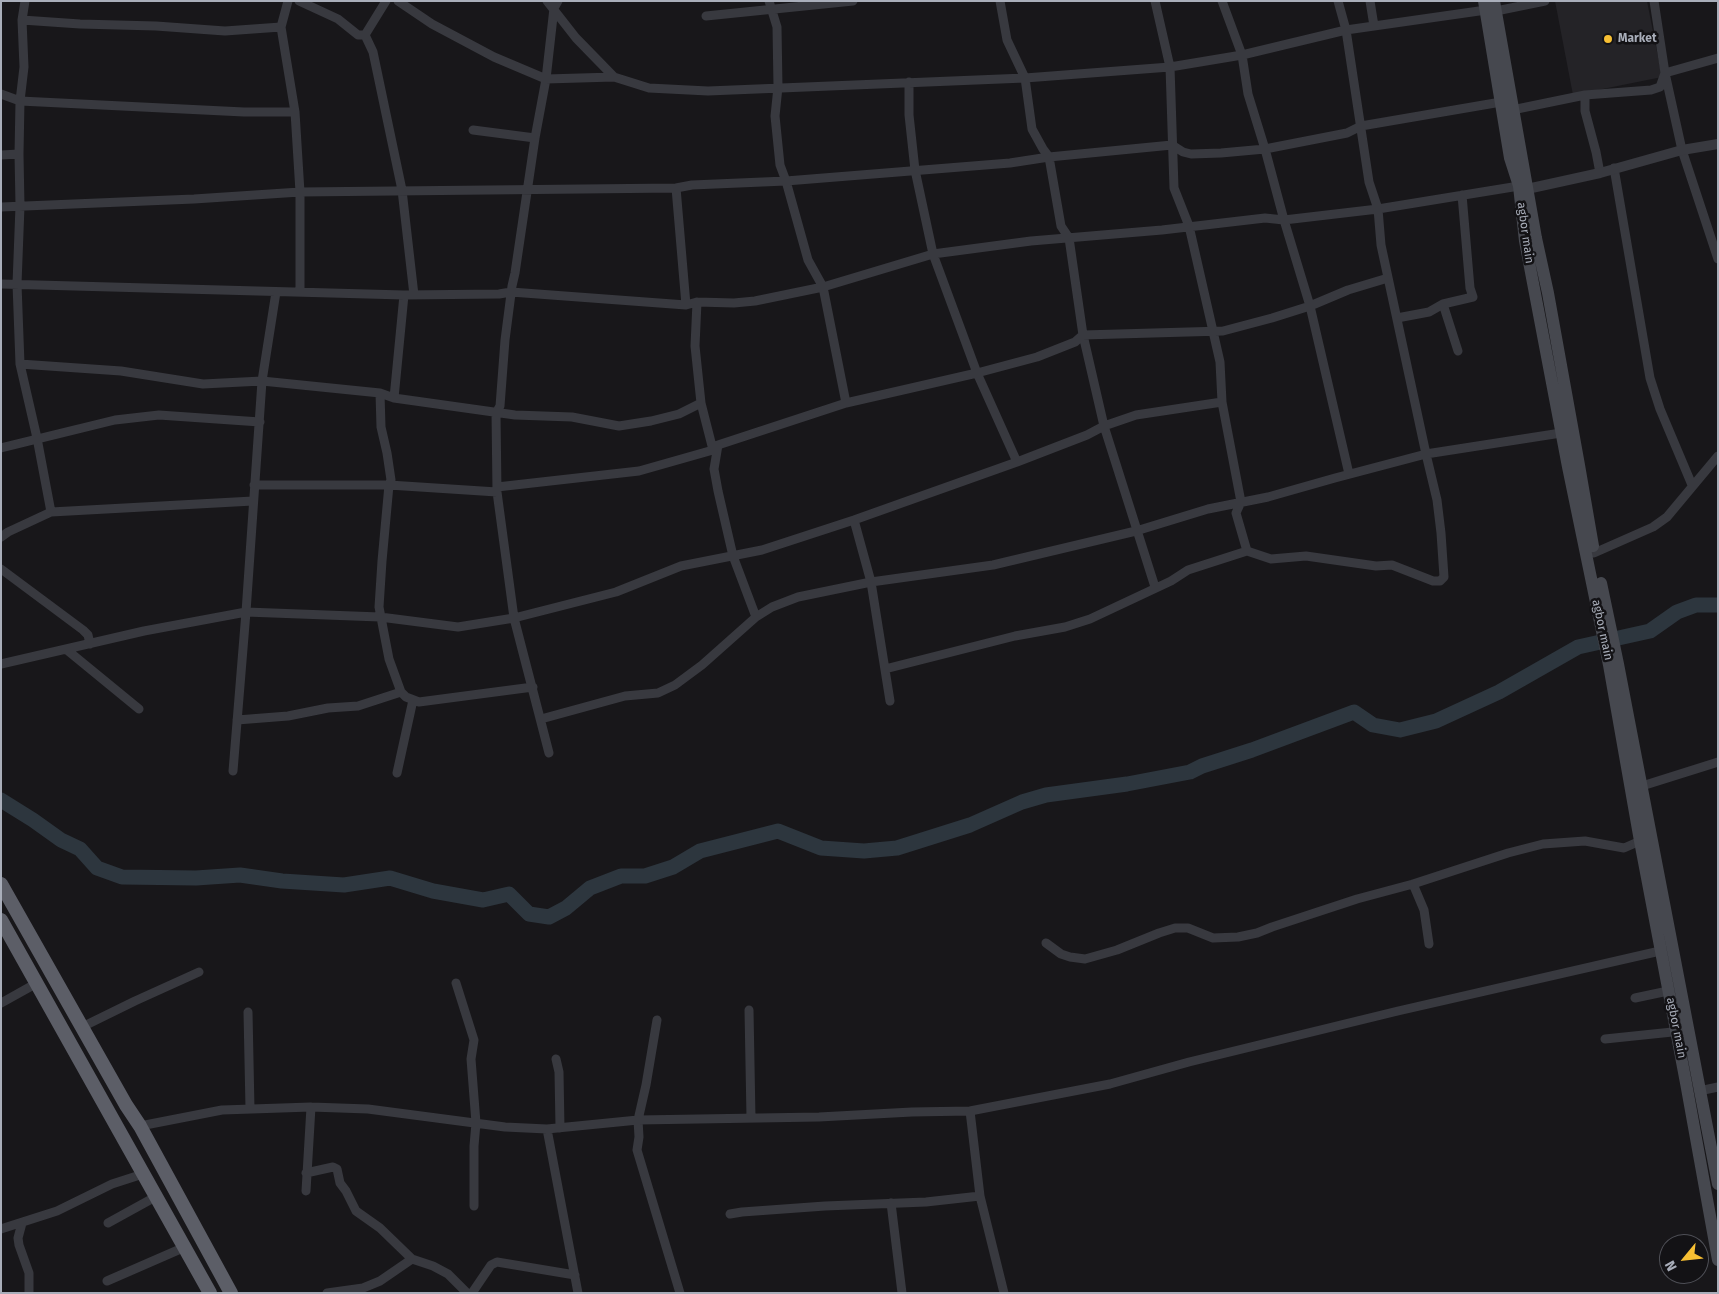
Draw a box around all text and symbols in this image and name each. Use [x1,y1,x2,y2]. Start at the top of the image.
place label: Market [1618,32,1657,46]
marker: Market [1602,33,1614,45]
street label: agbor main [1514,201,1536,265]
street label: agbor main [1589,598,1615,662]
street label: agbor main [1663,996,1689,1060]
north arrow [1659,1234,1709,1284]
text: N [1662,1258,1681,1274]

